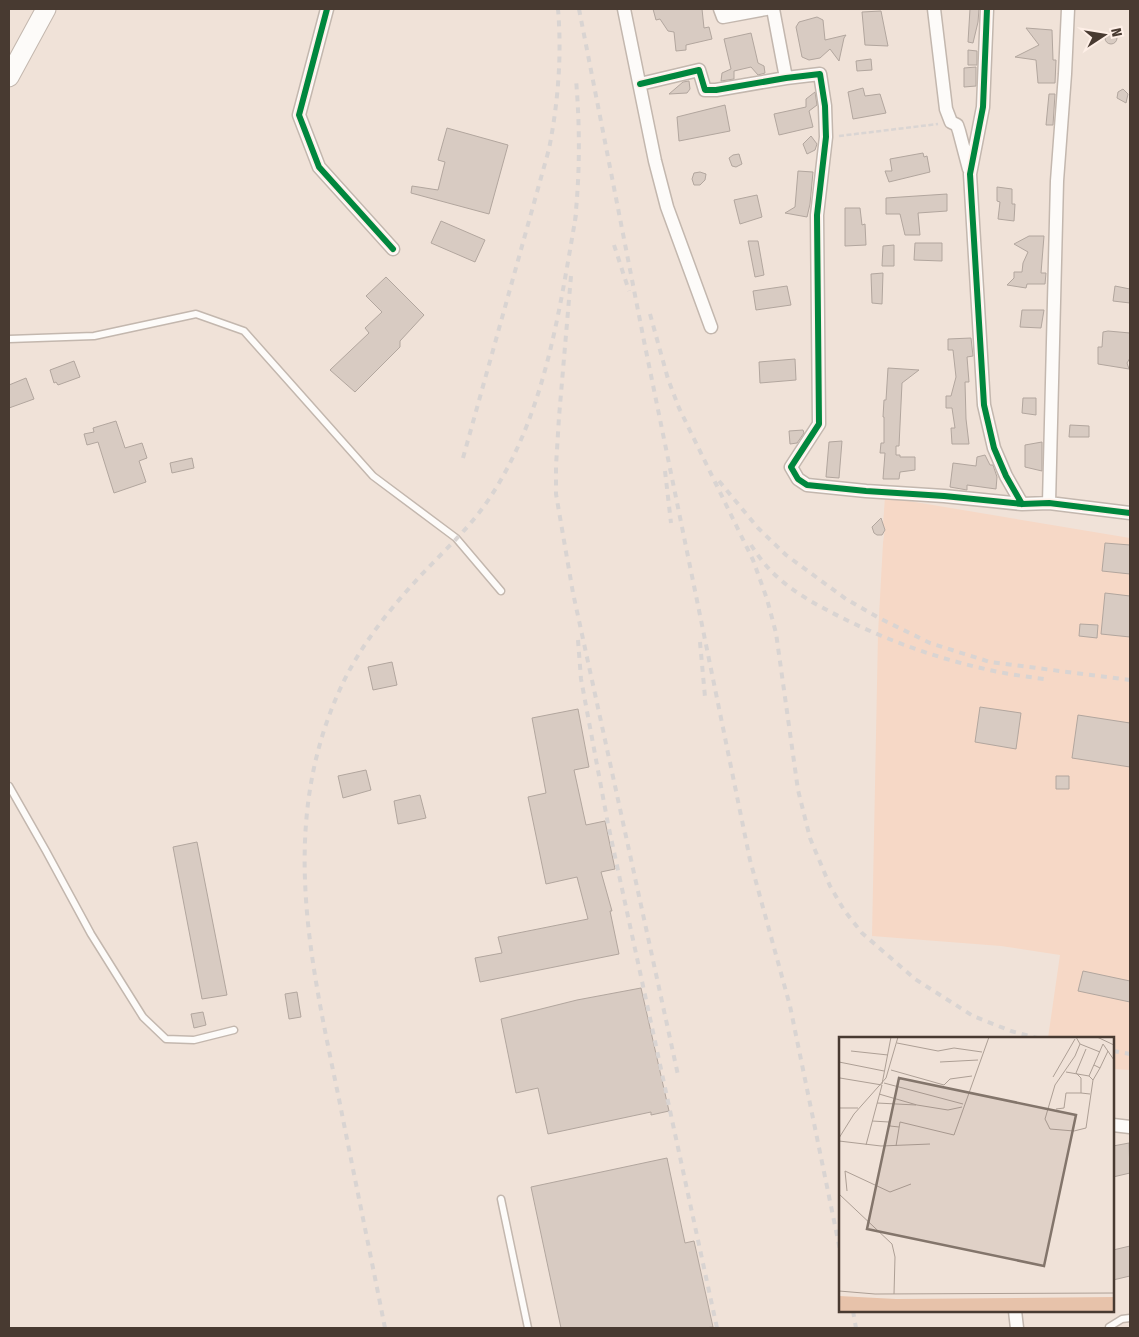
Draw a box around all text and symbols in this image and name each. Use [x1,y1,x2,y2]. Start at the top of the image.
north arrow [1079,10,1129,60]
text: N [1107,27,1125,38]
inset map [839,1037,1114,1312]

